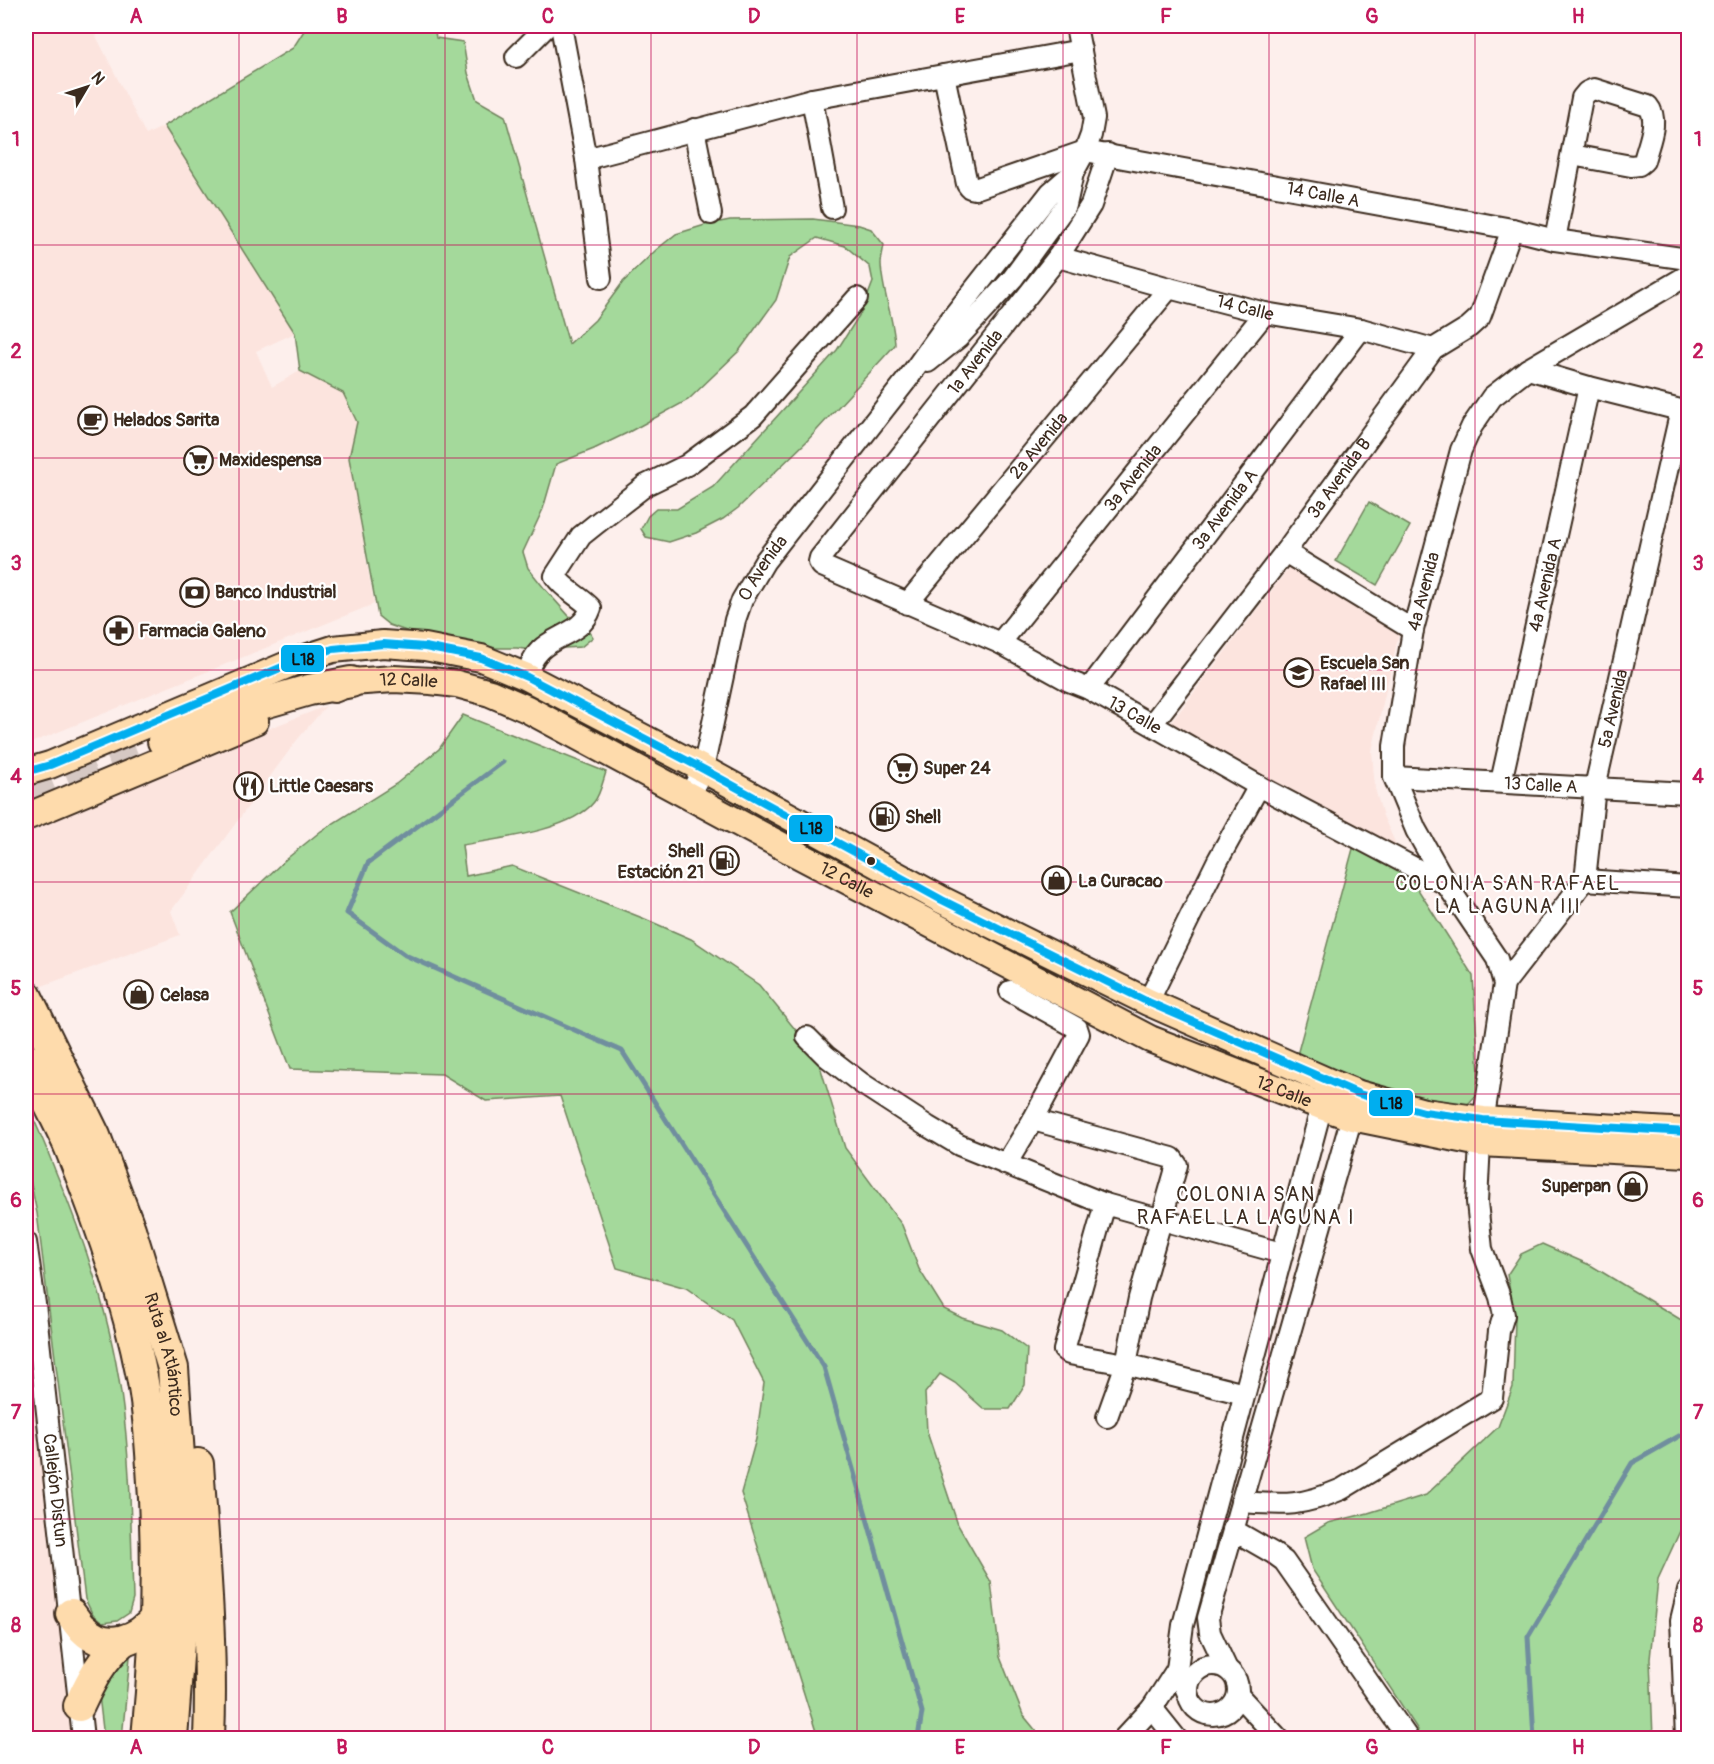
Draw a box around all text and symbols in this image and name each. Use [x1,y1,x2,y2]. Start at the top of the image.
text: A [130,4,143,29]
text: B [336,4,348,29]
text: C [542,4,554,29]
text: D [748,4,761,29]
text: E [955,4,966,29]
text: F [1160,4,1172,29]
text: G [1365,4,1379,29]
text: H [1572,4,1585,29]
north arrow [57,57,117,117]
text: N [87,68,109,89]
text: 1 [12,127,20,152]
text: 1 [1694,127,1702,152]
street label: 14 Calle A [1285,177,1362,213]
street label: 14 Calle [1214,290,1276,326]
street label: 1a Avenida [943,325,1008,400]
text: 2 [10,339,22,364]
text: 2 [1692,339,1704,364]
cafe icon: Helados Sarita [76,404,108,436]
street label: 2a Avenida [1004,408,1073,484]
place label: Helados Sarita [113,409,220,432]
street label: 3a Avenida B [1302,433,1376,523]
street label: 3a Avenida [1099,440,1167,516]
supermarket icon: Maxidespensa [182,444,214,476]
place label: Maxidespensa [219,449,322,472]
street label: 3a Avenida A [1187,464,1263,555]
street label: 0 Avenida [733,531,793,605]
street label: 4a Avenida A [1524,535,1567,634]
street label: 4a Avenida [1402,550,1445,633]
text: 3 [10,551,22,576]
text: 3 [1692,551,1704,576]
bank icon: Banco Industrial [178,576,210,608]
place label: Banco Industrial [215,581,337,604]
pharmacy icon: Farmacia Galeno [102,615,134,647]
place label: Farmacia Galeno [139,620,266,643]
line badge: L18 [280,644,325,673]
text: L18 [291,650,315,670]
place label: Escuela San Rafael III [1320,652,1410,696]
school or university icon: Escuela San Rafael III [1283,657,1315,689]
street label: 5a Avenida [1593,667,1634,750]
street label: 12 Calle [379,668,439,694]
street label: 13 Calle [1104,691,1165,740]
supermarket icon: Super 24 [886,752,918,784]
place label: Super 24 [923,757,991,780]
text: 4 [10,764,22,789]
text: 4 [1692,764,1704,789]
restaurant icon: Little Caesars [232,770,264,802]
street label: 13 Calle A [1503,772,1578,799]
place label: Little Caesars [269,775,374,798]
fuel station icon: Shell [868,801,900,833]
place label: Shell [905,806,941,829]
line badge: L18 [788,814,834,843]
text: L18 [799,819,823,839]
place label: Shell Estación 21 [618,840,704,884]
fuel station icon: Shell Estación 21 [709,845,741,877]
unlabelled marker [865,855,877,867]
street label: 12 Calle [816,857,878,904]
shop icon: La Curacao [1041,865,1073,897]
place label: La Curacao [1078,870,1163,893]
district label: COLONIA SAN RAFAEL LA LAGUNA III [1395,871,1621,919]
text: 5 [11,976,22,1001]
text: 5 [1693,976,1704,1001]
shop icon: Celasa [123,979,155,1011]
place label: Celasa [160,984,210,1007]
street label: 12 Calle [1252,1071,1315,1113]
line badge: L18 [1368,1089,1414,1117]
text: L18 [1379,1094,1403,1114]
shop icon: Superpan [1616,1170,1648,1202]
place label: Superpan [1541,1175,1611,1198]
district label: COLONIA SAN RAFAEL LA LAGUNA I [1137,1182,1355,1230]
text: 6 [10,1188,22,1213]
text: 6 [1692,1188,1704,1213]
street label: Ruta al Atlántico [138,1290,187,1417]
text: 7 [11,1400,22,1425]
text: 7 [1693,1400,1704,1425]
street label: Callejón Distun [37,1432,73,1548]
text: 8 [11,1613,21,1638]
text: 8 [1693,1613,1703,1638]
text: A [130,1735,143,1760]
text: B [336,1735,348,1760]
text: C [542,1735,554,1760]
text: D [748,1735,761,1760]
text: E [955,1735,966,1760]
text: F [1160,1735,1172,1760]
text: G [1365,1735,1379,1760]
text: H [1572,1735,1585,1760]

